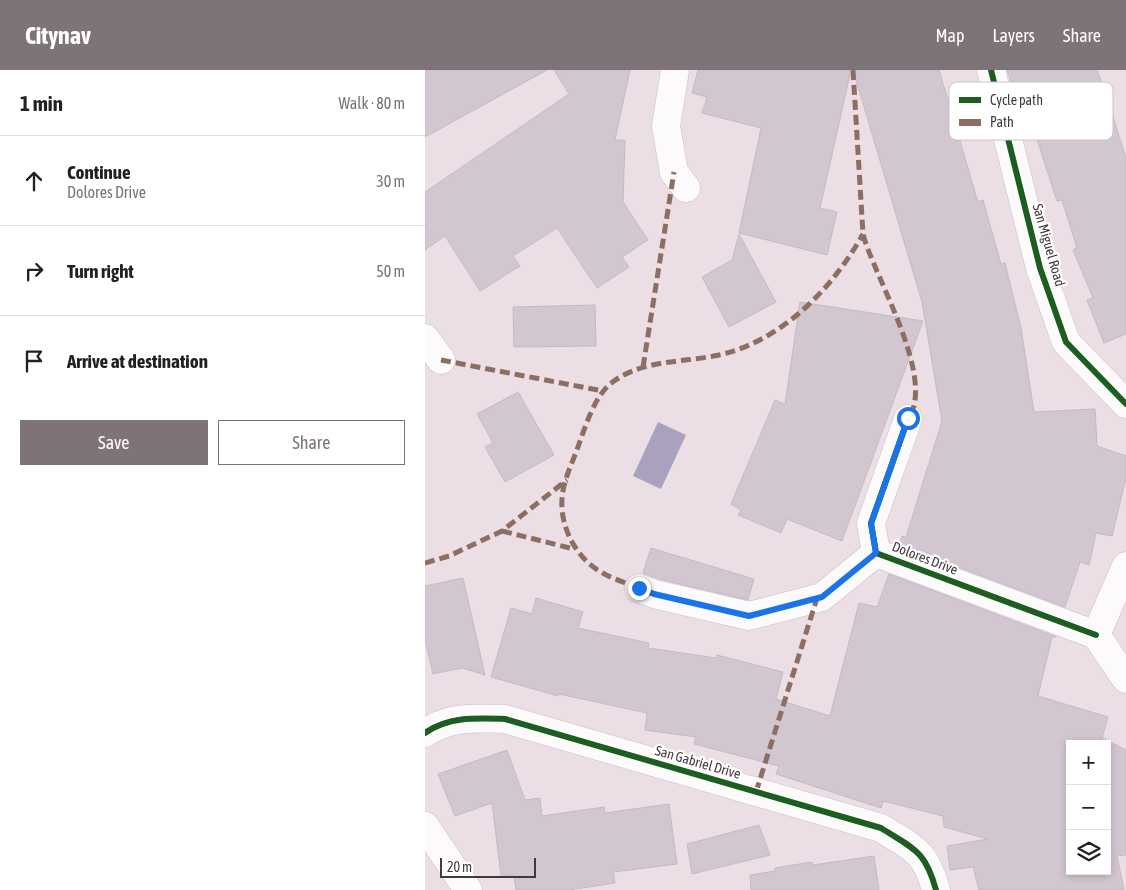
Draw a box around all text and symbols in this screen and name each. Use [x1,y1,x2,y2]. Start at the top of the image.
text: Citynav [25,22,91,49]
text: Map [935,25,964,46]
text: Layers [992,25,1035,46]
text: Share [1063,25,1101,46]
legend [949,82,1113,140]
text: 1 min [20,91,63,115]
text: Cycle path [990,92,1043,108]
text: Walk · 80 m [339,94,405,112]
text: Path [990,114,1014,130]
text: Continue [67,161,131,183]
icon: ahead [20,167,48,195]
text: 30 m [376,172,405,190]
text: Dolores Drive [67,183,146,201]
street label: San Miguel Road [1030,202,1068,288]
icon: right [20,257,48,285]
text: Turn right [67,260,134,282]
text: 50 m [376,262,405,280]
icon: arrive [20,347,48,375]
text: Arrive at destination [67,350,208,372]
route start [897,407,920,430]
button: Save [20,420,208,465]
button: Share [218,420,405,465]
street label: Dolores Drive [890,538,960,578]
route end [628,577,651,600]
map controls [1066,740,1111,875]
button: + [1066,740,1111,785]
street label: San Gabriel Drive [653,742,743,782]
button: − [1066,785,1111,830]
button: layers [1066,830,1111,875]
scale bar [440,855,536,878]
text: 20 m [447,859,472,875]

